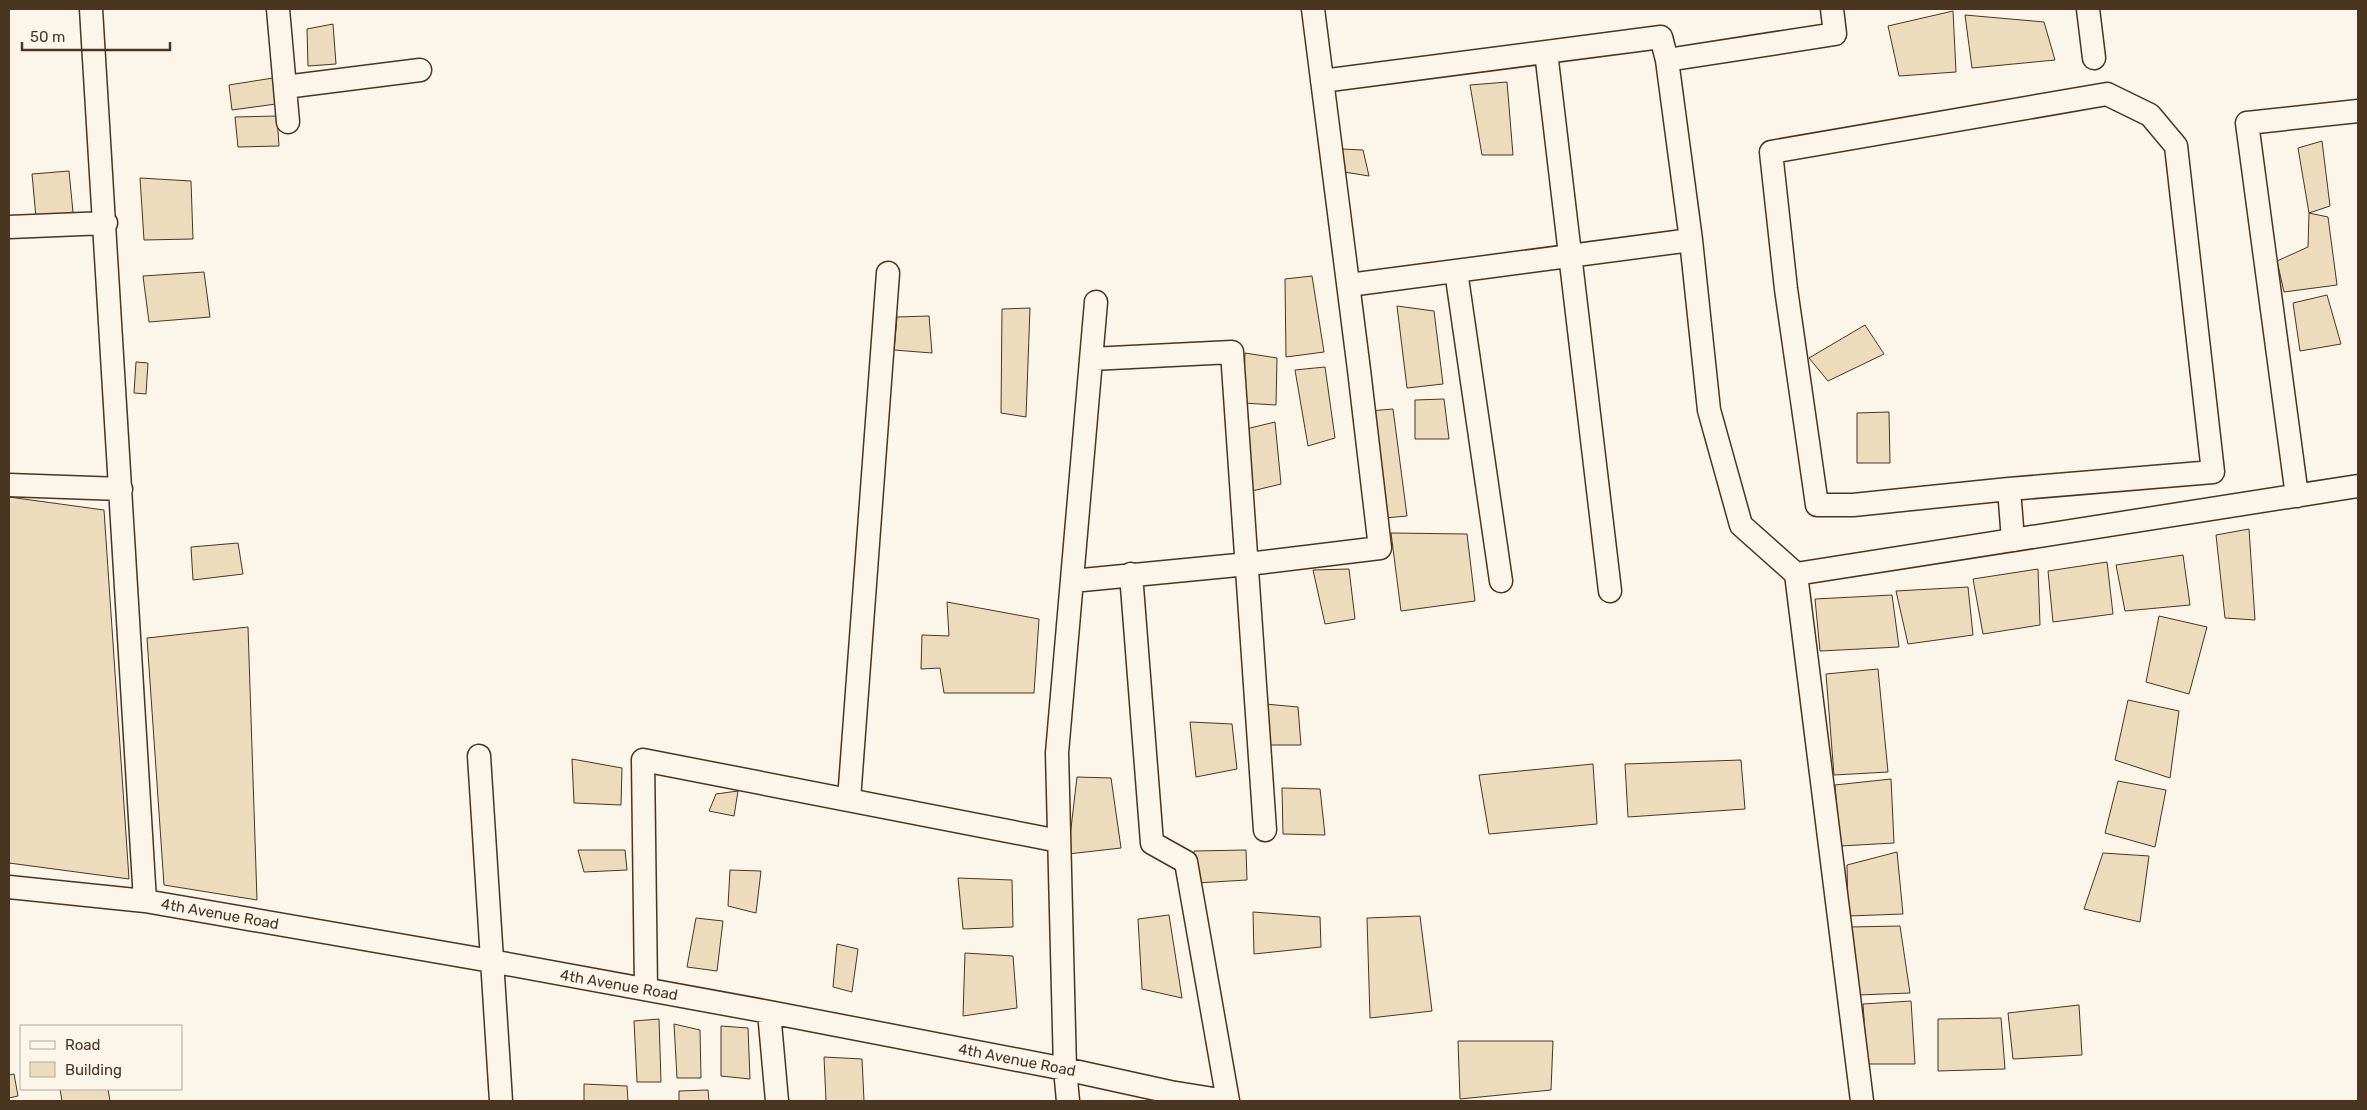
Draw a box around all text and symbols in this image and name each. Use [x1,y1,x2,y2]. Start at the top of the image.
scale bar [22,20,170,52]
text: 50 m [30,28,65,46]
street label: 4th Avenue Road [160,895,280,933]
street label: 4th Avenue Road [559,966,679,1004]
legend [20,1025,182,1090]
text: Road [65,1036,101,1054]
street label: 4th Avenue Road [957,1040,1077,1080]
text: Building [65,1061,122,1079]

